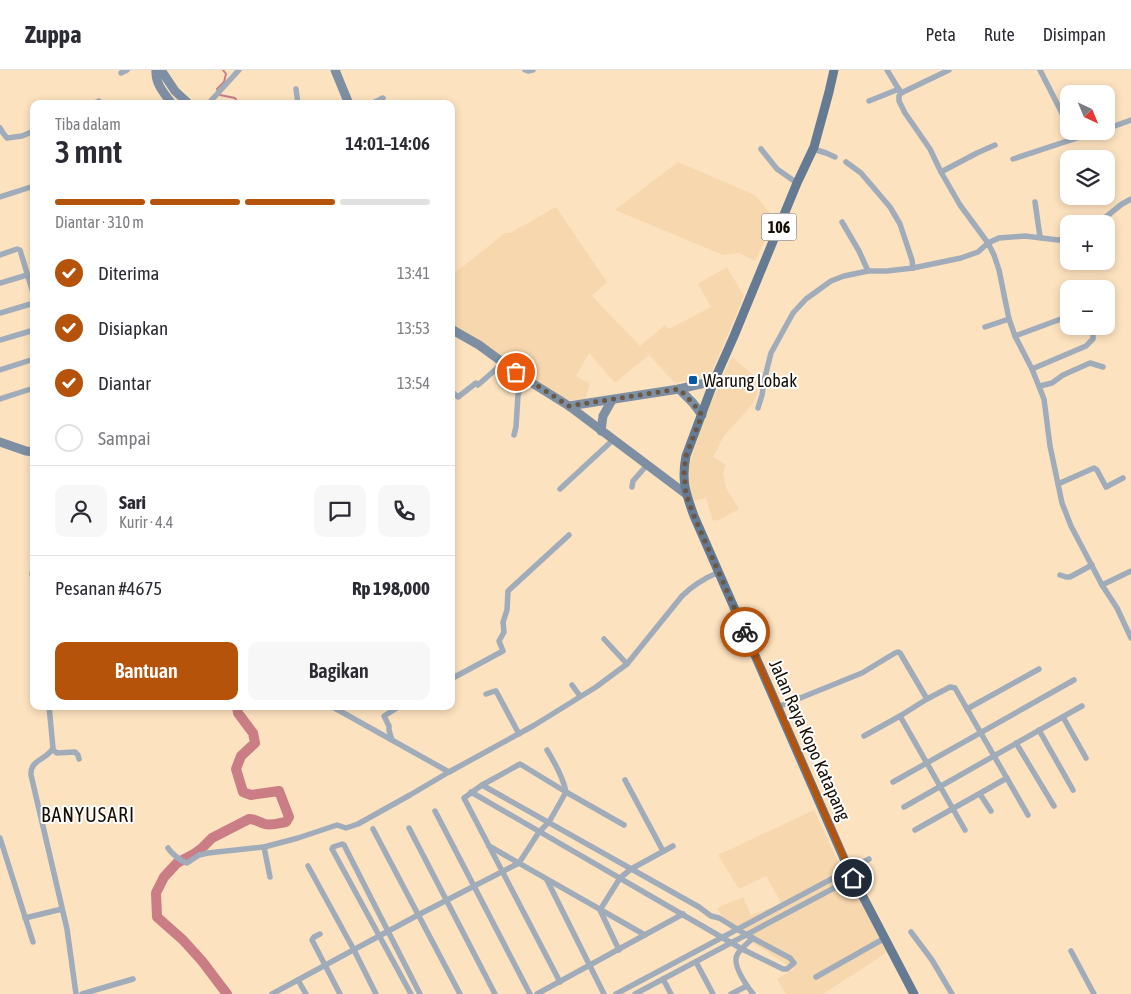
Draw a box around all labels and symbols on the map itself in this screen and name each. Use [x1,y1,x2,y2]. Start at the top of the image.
north arrow [1060,85,1115,140]
road number: 106 [762,214,796,240]
pin [495,351,537,393]
place label: Warung Lobak [703,370,797,391]
marker: Warung Lobak [687,374,699,386]
courier [720,607,770,657]
street label: Jalan Raya Kopo Katapang [765,656,855,824]
district label: BANYUSARI [41,803,135,826]
pin [832,857,874,899]

